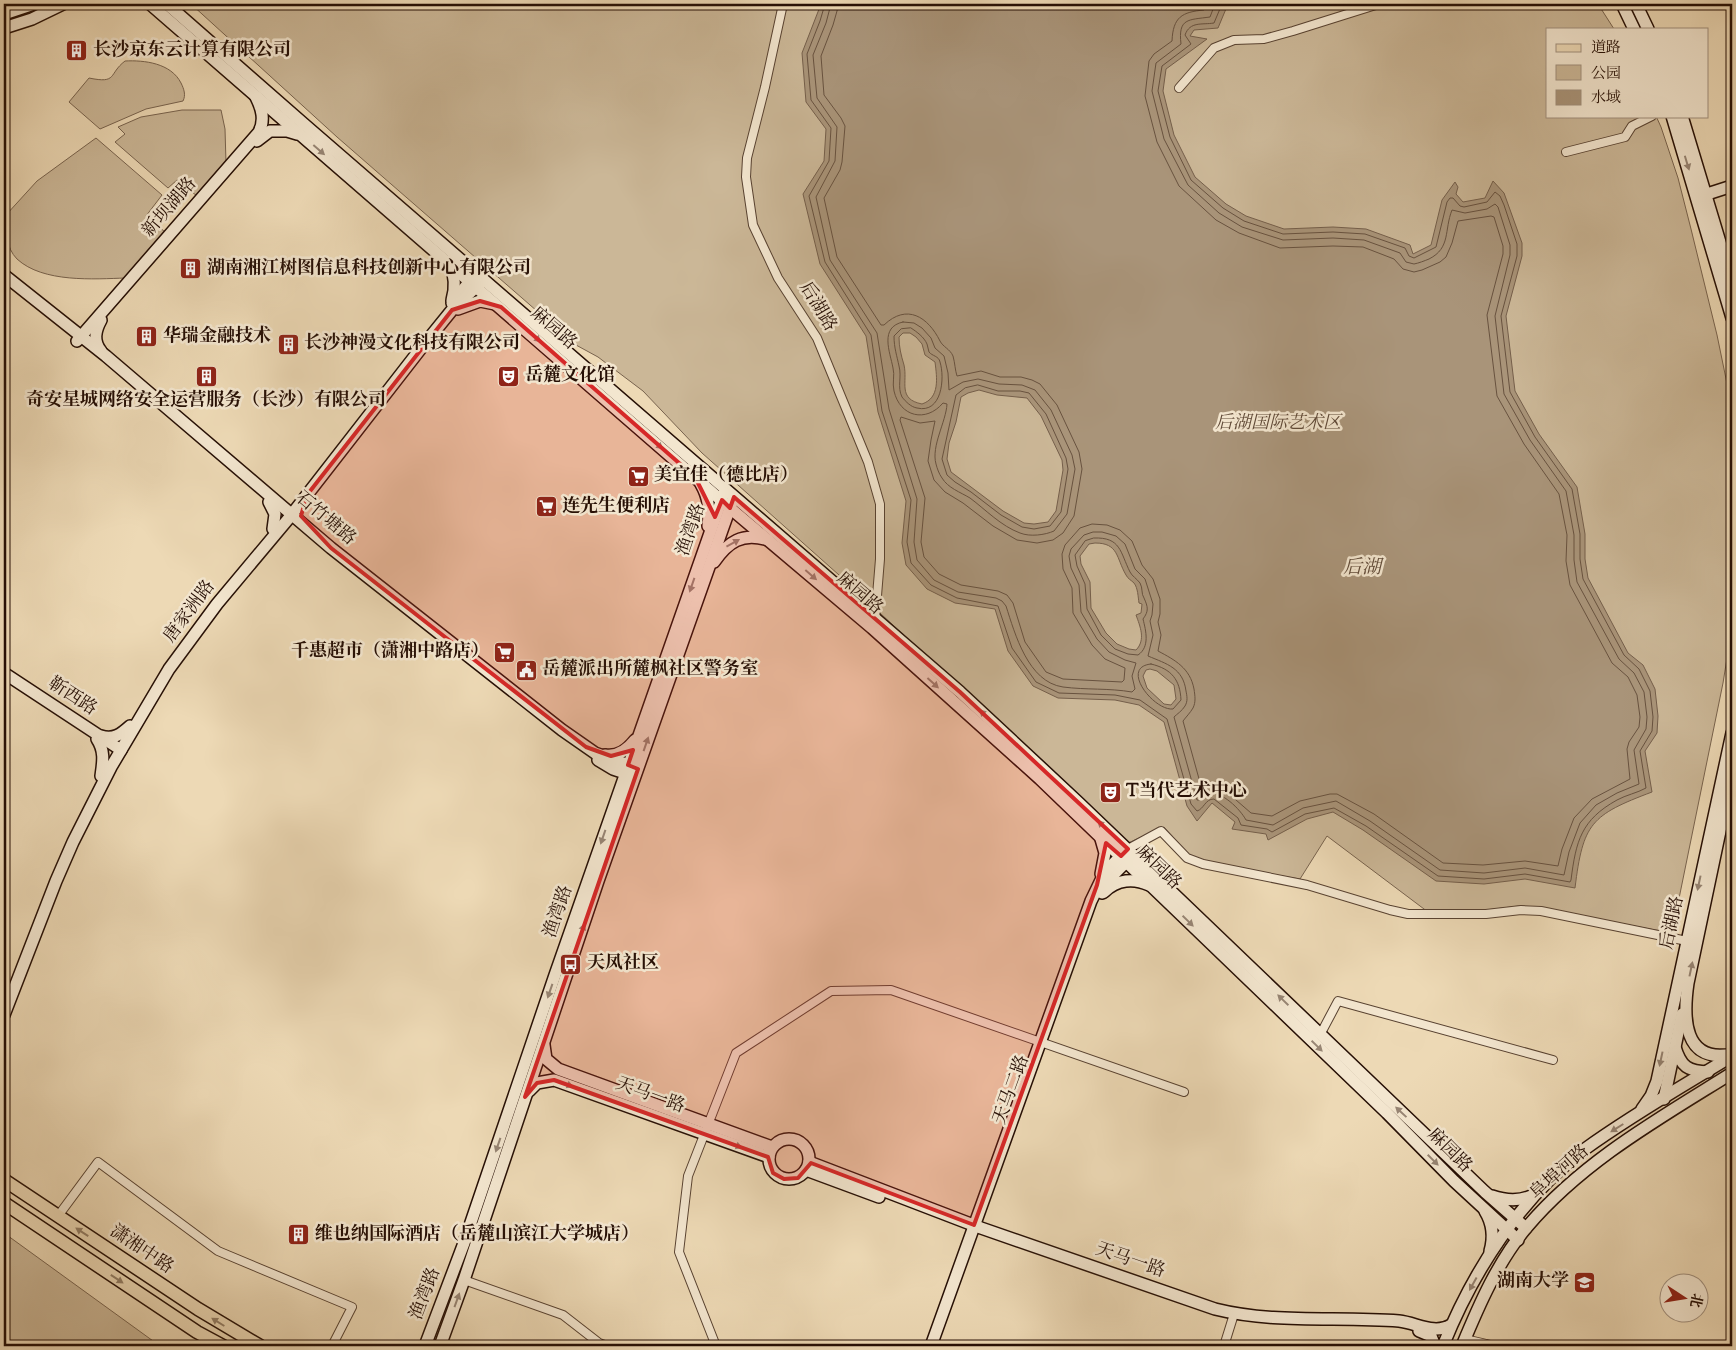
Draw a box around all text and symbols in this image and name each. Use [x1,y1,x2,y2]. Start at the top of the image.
legend [1546,28,1708,118]
place label: 长沙京东云计算有限公司 [93,38,291,64]
text: 道路 [1591,38,1621,59]
building icon: 长沙京东云计算有限公司 [65,39,89,63]
text: 公园 [1591,64,1621,85]
text: 水域 [1591,88,1621,109]
one-way arrow [312,145,325,156]
one-way arrow [1683,155,1691,170]
street label: 新坝湖路 [137,172,203,244]
place label: 湖南湘江树图信息科技创新中心有限公司 [207,256,531,282]
building icon: 湖南湘江树图信息科技创新中心有限公司 [179,257,203,281]
street label: 后湖路 [792,277,842,337]
street label: 麻园路 [524,301,582,357]
place label: 华瑞金融技术 [163,324,271,350]
building icon: 华瑞金融技术 [135,325,159,349]
place label: 长沙神漫文化科技有限公司 [304,331,520,357]
one-way arrow [528,331,540,343]
building icon: 长沙神漫文化科技有限公司 [276,332,300,356]
place label: 岳麓文化馆 [525,363,615,389]
building icon: 奇安星城网络安全运营服务（长沙）有限公司 [194,364,218,388]
theatre icon: 岳麓文化馆 [497,364,521,388]
place label: 奇安星城网络安全运营服务（长沙）有限公司 [26,388,386,414]
park label: 后湖国际艺术区 [1215,411,1343,437]
one-way arrow [650,438,663,449]
place label: 美宜佳（德比店） [654,463,798,489]
supermarket icon: 美宜佳（德比店） [626,464,650,488]
street label: 石竹塘路 [289,486,361,552]
place label: 连先生便利店 [562,494,670,520]
supermarket icon: 连先生便利店 [534,495,558,519]
street label: 渔湾路 [671,500,713,560]
one-way arrow [726,539,741,547]
water label: 后湖 [1343,555,1384,582]
street label: 麻园路 [830,566,888,622]
one-way arrow [804,570,817,581]
street label: 唐家洲路 [158,575,222,649]
one-way arrow [688,578,696,593]
place label: 千惠超市（潇湘中路店） [291,639,489,665]
supermarket icon: 千惠超市（潇湘中路店） [493,640,517,664]
place label: 岳麓派出所麓枫社区警务室 [542,657,758,683]
public building icon: 岳麓派出所麓枫社区警务室 [514,658,538,682]
street label: 靳西路 [42,671,102,723]
one-way arrow [926,677,939,688]
one-way arrow [979,709,991,721]
one-way arrow [643,737,650,752]
place label: T当代艺术中心 [1126,779,1247,805]
theatre icon: T当代艺术中心 [1098,780,1122,804]
one-way arrow [1098,820,1110,832]
one-way arrow [599,830,606,845]
street label: 麻园路 [1130,840,1186,896]
one-way arrow [1695,876,1703,892]
street label: 渔湾路 [538,882,580,942]
street label: 后湖路 [1655,894,1691,952]
one-way arrow [1182,915,1194,927]
one-way arrow [578,923,586,938]
place label: 天凤社区 [587,951,659,977]
bus stop icon: 天凤社区 [559,952,583,976]
one-way arrow [1687,961,1695,976]
one-way arrow [546,983,553,998]
one-way arrow [1278,994,1290,1006]
one-way arrow [1311,1040,1323,1052]
one-way arrow [1657,1051,1665,1067]
street label: 天马二路 [987,1052,1037,1128]
street label: 天马一路 [612,1071,688,1121]
one-way arrow [559,1080,574,1088]
one-way arrow [1395,1106,1407,1118]
street label: 麻园路 [1421,1123,1477,1179]
one-way arrow [1610,1123,1623,1132]
one-way arrow [493,1137,501,1152]
street label: 阜埠河路 [1525,1139,1595,1207]
one-way arrow [728,1142,743,1149]
one-way arrow [1427,1154,1439,1166]
street label: 潇湘中路 [104,1219,178,1281]
place label: 维也纳国际酒店（岳麓山滨江大学城店） [315,1222,639,1248]
building icon: 维也纳国际酒店（岳麓山滨江大学城店） [287,1223,311,1247]
one-way arrow [76,1227,89,1237]
street label: 天马一路 [1092,1237,1168,1285]
street label: 渔湾路 [404,1264,448,1324]
place label: 湖南大学 [1497,1269,1569,1295]
school or university icon: 湖南大学 [1573,1270,1597,1294]
north arrow [1658,1272,1708,1322]
one-way arrow [110,1274,124,1284]
one-way arrow [1469,1277,1477,1292]
text: 北 [1684,1291,1706,1309]
one-way arrow [454,1293,461,1308]
one-way arrow [211,1317,224,1326]

